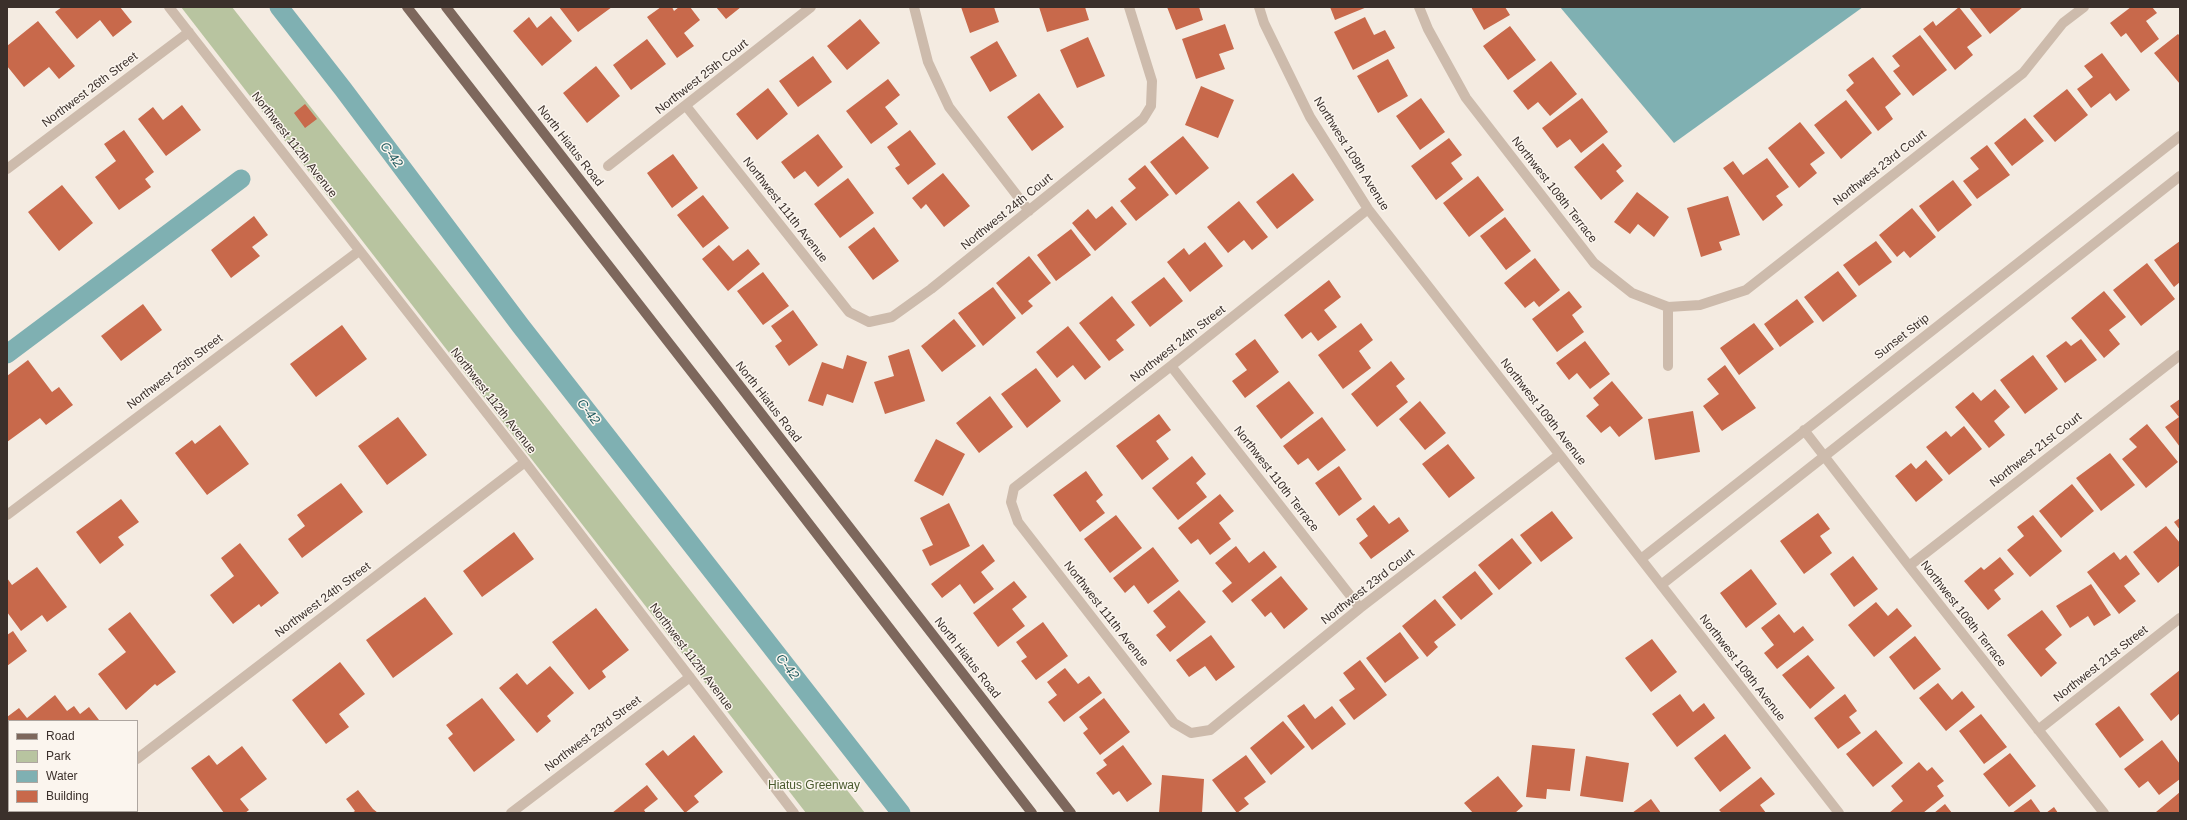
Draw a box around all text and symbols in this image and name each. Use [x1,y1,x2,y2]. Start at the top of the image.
street label: Northwest 25th Court [653,36,751,118]
street label: Northwest 26th Street [39,49,141,131]
street label: Northwest 112th Avenue [248,89,340,201]
street label: Northwest 109th Avenue [1310,95,1392,213]
street label: North Hiatus Road [534,103,606,189]
street label: Northwest 23rd Court [1831,127,1929,209]
street label: Northwest 108th Terrace [1508,134,1600,246]
water label: C-42 [376,139,406,171]
street label: Northwest 111th Avenue [739,155,831,265]
street label: Northwest 24th Court [958,171,1056,253]
street label: Northwest 24th Street [1128,303,1228,385]
street label: Sunset Strip [1872,311,1932,363]
street label: Northwest 25th Street [124,331,226,413]
street label: Northwest 112th Avenue [447,345,539,457]
street label: Northwest 109th Avenue [1497,356,1589,468]
street label: North Hiatus Road [732,359,804,445]
water label: C-42 [573,396,603,428]
street label: Northwest 21st Court [1987,410,2085,490]
street label: Northwest 110th Terrace [1230,423,1322,535]
street label: Northwest 23rd Court [1319,546,1417,628]
street label: Northwest 108th Terrace [1917,558,2009,670]
street label: Northwest 24th Street [272,559,374,641]
street label: Northwest 111th Avenue [1060,559,1152,669]
street label: Northwest 112th Avenue [646,601,736,713]
street label: Northwest 109th Avenue [1696,612,1788,724]
street label: North Hiatus Road [931,615,1003,701]
street label: Northwest 21st Street [2051,623,2151,705]
water label: C-42 [772,651,802,683]
street label: Northwest 23rd Street [542,693,644,775]
legend [8,720,138,812]
text: Road [46,729,75,743]
text: Park [46,749,71,763]
text: Water [46,769,78,783]
park label: Hiatus Greenway [768,779,860,793]
text: Building [46,789,89,803]

